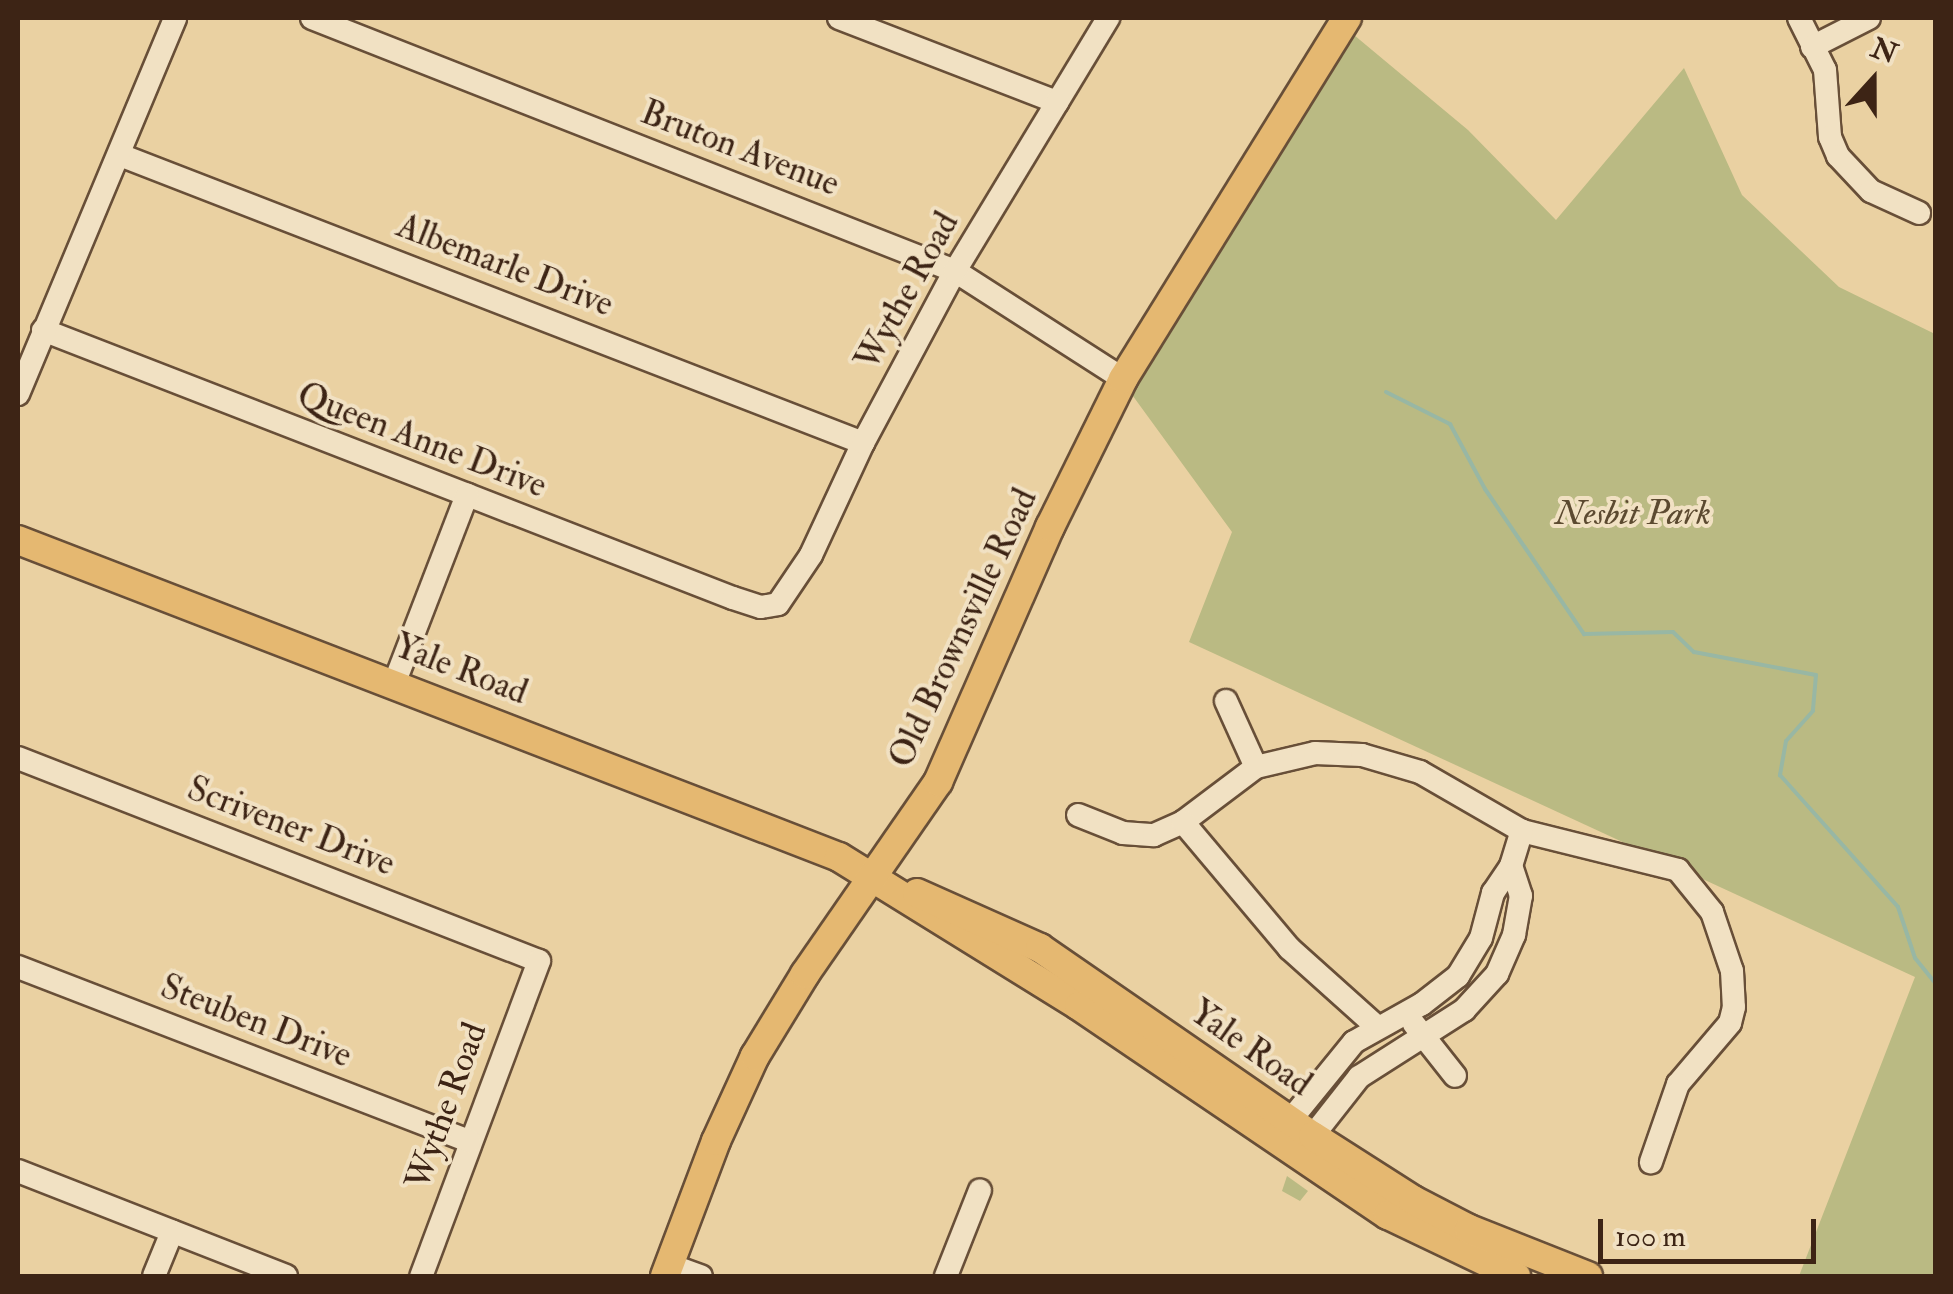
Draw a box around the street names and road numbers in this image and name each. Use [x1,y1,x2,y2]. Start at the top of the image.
street label: Bruton Avenue [635,91,845,205]
street label: Albemarle Drive [391,204,619,326]
street label: Wythe Road [846,205,968,377]
street label: Queen Anne Drive [292,373,552,507]
street label: Old Brownsville Road [880,482,1046,774]
street label: Yale Road [388,624,534,714]
street label: Scrivener Drive [182,767,400,885]
street label: Steuben Drive [155,965,357,1077]
street label: Yale Road [1182,991,1320,1105]
street label: Wythe Road [396,1017,496,1195]

